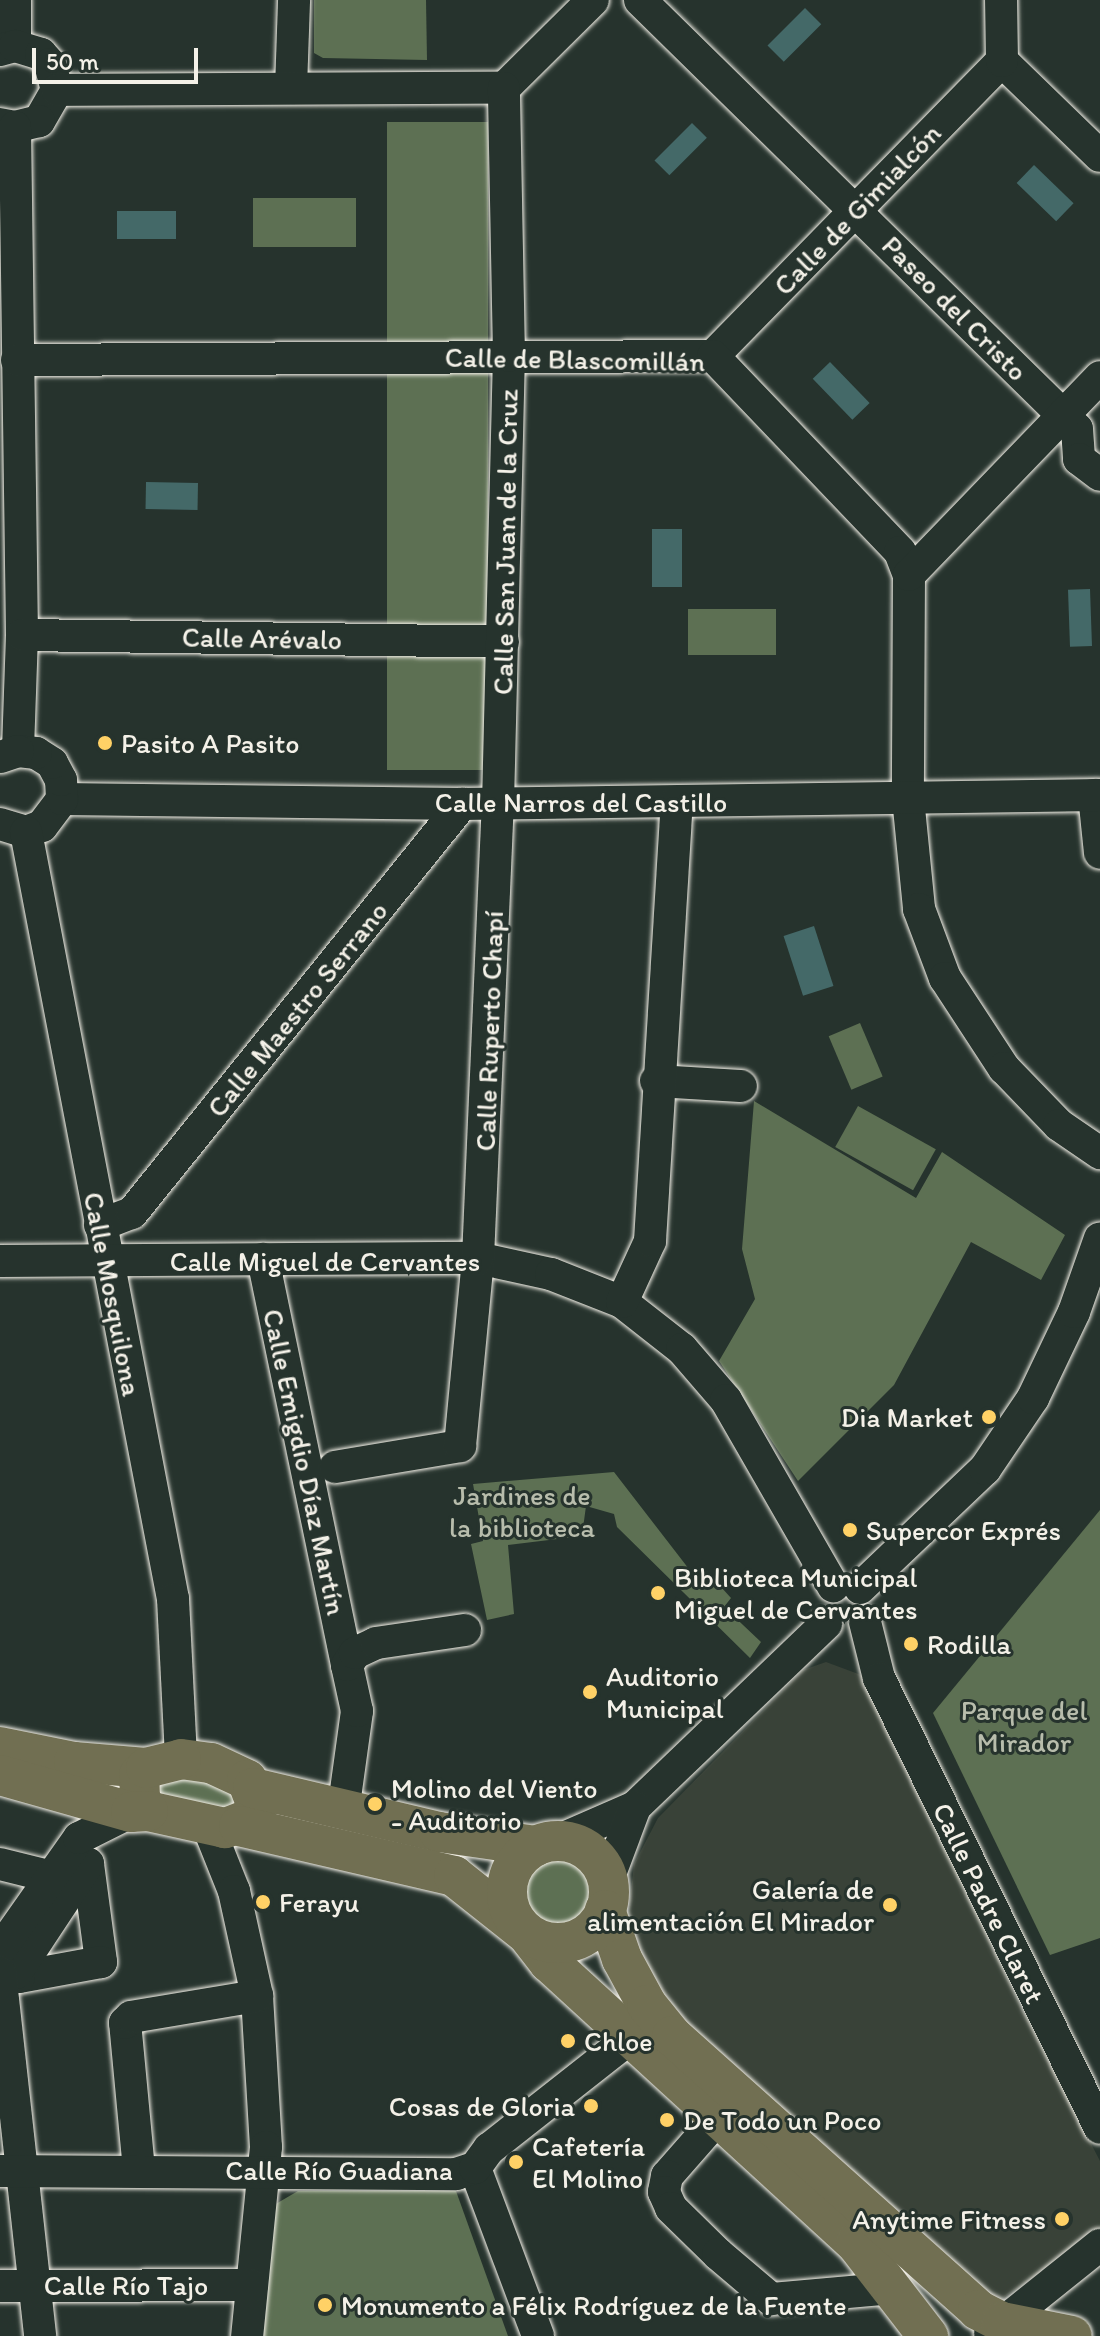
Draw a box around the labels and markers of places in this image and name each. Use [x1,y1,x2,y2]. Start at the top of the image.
place label: Pasito A Pasito [121,726,300,760]
marker: Pasito A Pasito [96,734,114,752]
place label: Dia Market [841,1400,973,1434]
marker: Dia Market [980,1408,998,1426]
place label: Supercor Exprés [866,1513,1060,1547]
marker: Supercor Exprés [841,1521,859,1539]
place label: Biblioteca Municipal Miguel de Cervantes [674,1560,918,1626]
marker: Biblioteca Municipal Miguel de Cervantes [649,1584,667,1602]
place label: Rodilla [927,1627,1011,1661]
marker: Rodilla [902,1635,920,1653]
place label: Auditorio Municipal [606,1659,724,1725]
marker: Auditorio Municipal [581,1683,599,1701]
place label: Molino del Viento - Auditorio [391,1771,598,1837]
marker: Molino del Viento - Auditorio [366,1795,384,1813]
place label: Galería de alimentación El Mirador [587,1872,874,1938]
place label: Ferayu [279,1885,359,1919]
marker: Ferayu [254,1893,272,1911]
marker: Galería de alimentación El Mirador [881,1896,899,1914]
place label: Chloe [584,2024,653,2058]
marker: Chloe [559,2032,577,2050]
place label: Cosas de Gloria [389,2089,575,2123]
marker: Cosas de Gloria [582,2097,600,2115]
place label: De Todo un Poco [683,2103,879,2137]
marker: De Todo un Poco [658,2111,676,2129]
place label: Cafetería El Molino [532,2129,645,2195]
marker: Cafetería El Molino [507,2153,525,2171]
place label: Anytime Fitness [853,2202,1046,2236]
marker: Anytime Fitness [1053,2210,1071,2228]
place label: Monumento a Félix Rodríguez de la Fuente [341,2288,847,2322]
marker: Monumento a Félix Rodríguez de la Fuente [316,2296,334,2314]

